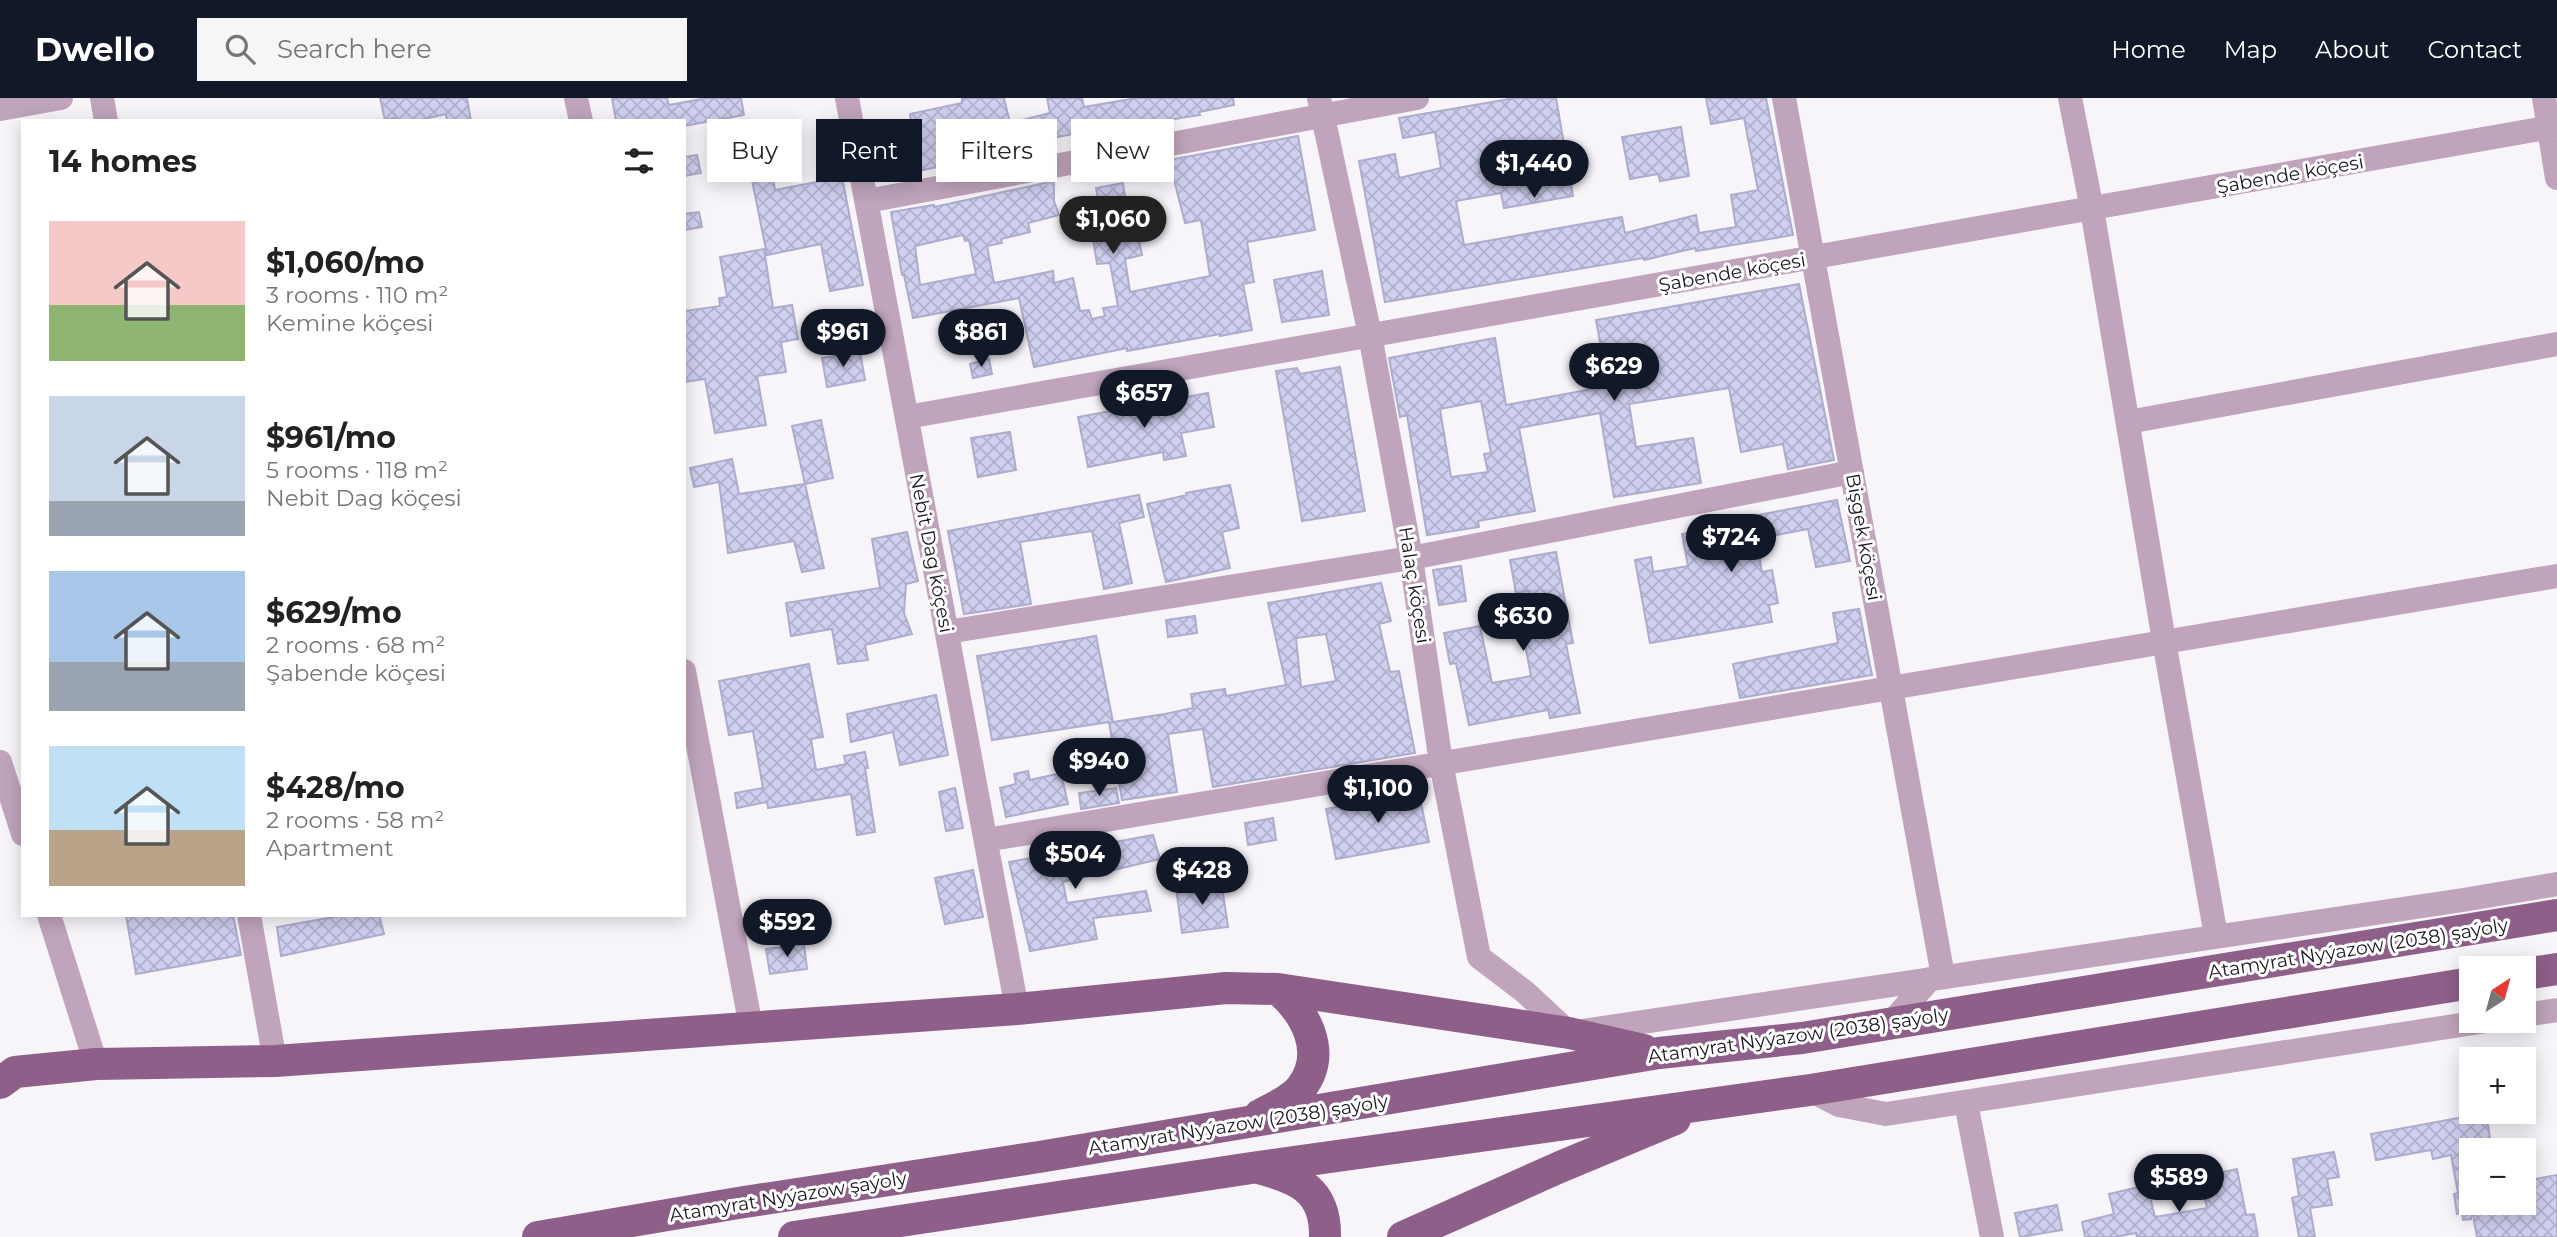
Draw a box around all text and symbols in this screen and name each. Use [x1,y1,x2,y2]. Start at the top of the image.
search box [197,18,687,81]
text: Dwello [35,29,155,69]
icon: search [221,30,259,68]
text: Search here [277,33,432,65]
text: Home [2111,35,2186,64]
text: Map [2224,35,2277,64]
text: About [2315,35,2389,64]
text: Contact [2427,35,2522,64]
chip: Buy [707,119,802,182]
chip: Rent [816,119,922,182]
chip: Filters [936,119,1057,182]
chip: New [1071,119,1174,182]
pin: $1,440 [1477,140,1591,200]
icon: filters [620,142,658,180]
text: 14 homes [49,143,197,180]
text: $1,440 [1496,149,1572,177]
street label: Şabende köçesi [2215,150,2365,199]
pin: $1,060 [1056,197,1170,256]
text: $1,060 [1075,205,1151,233]
text: $1,060/mo [266,244,424,281]
street label: Şabende köçesi [1657,248,1807,297]
icon: home [105,249,189,333]
text: 3 rooms · 110 m² [266,281,448,309]
text: Kemine köçesi [266,309,434,337]
pin: $961 [802,310,884,369]
pin: $861 [940,310,1022,369]
text: $961 [817,318,869,346]
text: $861 [954,318,1008,346]
pin: $629 [1573,344,1655,403]
text: $629 [1585,352,1643,380]
pin: $657 [1103,370,1185,430]
text: $657 [1116,379,1173,407]
text: $961/mo [266,419,396,456]
icon: home [105,424,189,508]
text: 5 rooms · 118 m² [266,456,448,484]
street label: Nebit Dag köçesi [905,472,958,635]
street label: Bişgek köçesi [1841,472,1886,603]
text: Nebit Dag köçesi [266,484,462,512]
pin: $724 [1690,514,1772,574]
text: $724 [1702,523,1760,551]
street label: Halaç köçesi [1394,525,1435,645]
text: $629/mo [266,594,402,631]
pin: $630 [1482,594,1564,653]
icon: home [105,599,189,683]
text: $630 [1494,602,1552,630]
text: 2 rooms · 68 m² [266,631,445,659]
text: Şabende köçesi [266,659,446,687]
pin: $940 [1058,738,1140,798]
text: $940 [1069,747,1129,775]
pin: $1,100 [1321,766,1435,825]
text: $428/mo [266,769,405,806]
icon: home [105,774,189,858]
text: $1,100 [1343,774,1413,802]
text: 2 rooms · 58 m² [266,806,444,834]
pin: $504 [1034,832,1116,891]
text: Apartment [266,834,394,862]
text: $504 [1045,840,1105,868]
pin: $428 [1161,848,1243,907]
text: $428 [1172,856,1232,884]
pin: $592 [746,900,828,959]
text: $592 [759,908,815,936]
street label: Atamyrat Nyýazow (2038) şaýoly [2206,913,2510,984]
north arrow [2459,956,2536,1032]
map controls [2459,956,2536,1215]
street label: Atamyrat Nyýazow (2038) şaýoly [1646,1003,1951,1068]
button: + [2459,1047,2536,1124]
street label: Atamyrat Nyýazow (2038) şaýoly [1086,1089,1390,1160]
button: − [2459,1138,2536,1215]
pin: $589 [2138,1154,2220,1214]
text: $589 [2150,1163,2208,1191]
street label: Atamyrat Nyýazow şaýoly [668,1166,909,1227]

